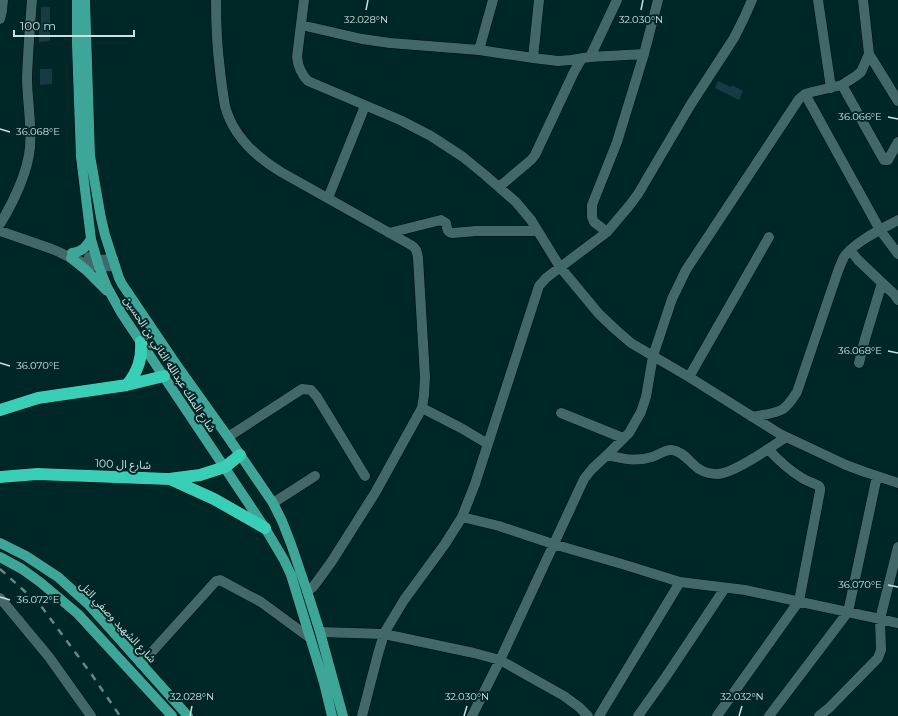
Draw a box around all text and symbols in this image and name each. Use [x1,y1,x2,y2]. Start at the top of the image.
scale bar [14,12,134,38]
text: 32.028°N [344,13,388,26]
text: 32.030°N [619,13,663,26]
text: 100 m [20,18,56,33]
text: 36.066°E [838,110,882,123]
text: 36.068°E [16,125,60,138]
street label: شارع الملك عبدالله الثاني بن الحسين [119,293,219,436]
text: 36.068°E [838,344,882,357]
text: 36.070°E [16,359,60,372]
street label: شارع ال 100 [95,456,152,473]
street label: شارع الشهيد وصفي التل [75,578,160,668]
text: 36.070°E [838,578,882,591]
text: 36.072°E [17,593,60,606]
text: 32.028°N [170,690,214,703]
text: 32.030°N [445,690,489,703]
text: 32.032°N [720,690,764,703]

